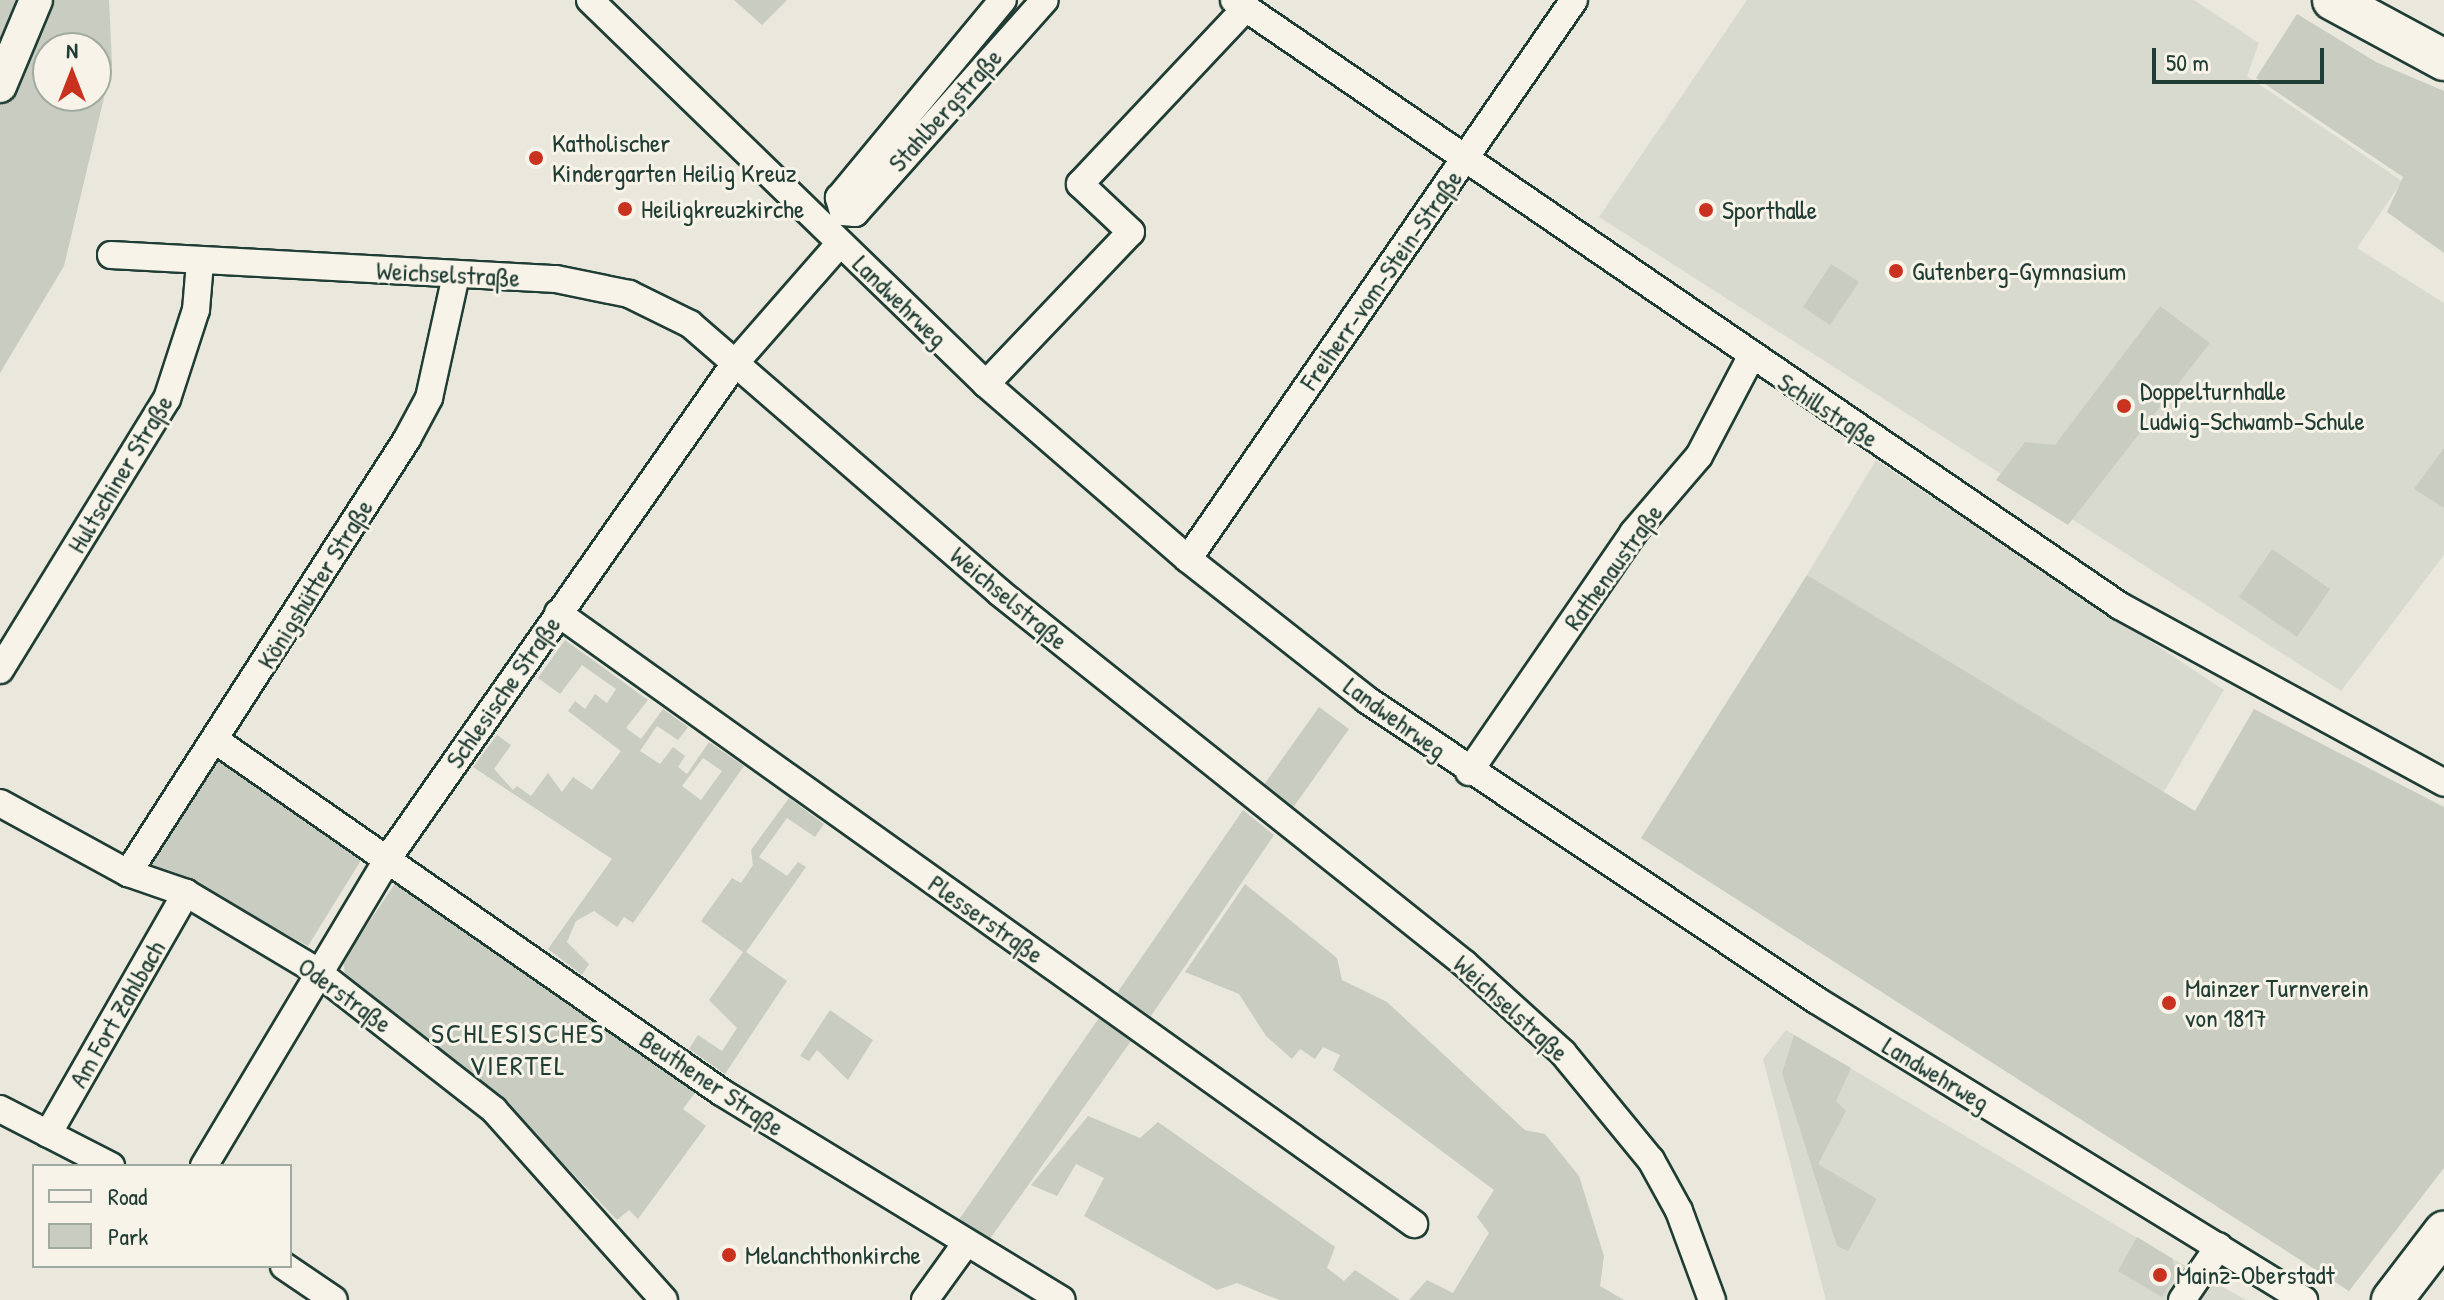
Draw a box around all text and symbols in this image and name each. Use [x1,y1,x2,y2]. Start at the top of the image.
north arrow [32,32,112,112]
scale bar [2156,32,2328,82]
text: N [66,35,78,65]
street label: Stahlbergstraße [882,42,1008,178]
text: 50 m [2166,46,2209,78]
place label: Katholischer Kindergarten Heilig Kreuz [552,127,797,188]
marker: Katholischer Kindergarten Heilig Kreuz [527,149,545,167]
street label: Freiherr-vom-Stein-Straße [1293,164,1469,396]
place label: Heiligkreuzkirche [641,193,804,225]
place label: Sporthalle [1722,194,1817,226]
marker: Heiligkreuzkirche [616,200,634,218]
marker: Sporthalle [1697,201,1715,219]
street label: Landwehrweg [846,248,954,354]
street label: Weichselstraße [375,255,521,293]
place label: Gutenberg-Gymnasium [1912,255,2126,287]
marker: Gutenberg-Gymnasium [1887,262,1905,280]
street label: Schillstraße [1772,366,1884,454]
place label: Doppelturnhalle Ludwig-Schwamb-Schule [2140,375,2365,436]
street label: Hultschiner Straße [61,389,179,559]
marker: Doppelturnhalle Ludwig-Schwamb-Schule [2115,397,2133,415]
street label: Königshütter Straße [250,493,380,675]
street label: Rathenaustraße [1557,498,1669,636]
street label: Weichselstraße [944,540,1074,656]
street label: Schlesische Straße [439,610,567,774]
street label: Landwehrweg [1338,670,1452,766]
street label: Plesserstraße [922,868,1050,970]
street label: Am Fort Zahlbach [62,935,172,1093]
street label: Weichselstraße [1447,948,1575,1068]
street label: Oderstraße [292,951,398,1039]
place label: Mainzer Turnverein von 1817 [2185,972,2369,1034]
marker: Mainzer Turnverein von 1817 [2160,994,2178,1012]
district label: SCHLESISCHES VIERTEL [431,1016,605,1082]
street label: Beuthener Straße [634,1023,790,1143]
street label: Landwehrweg [1877,1030,1995,1118]
legend [32,1164,292,1268]
text: Road [108,1180,147,1212]
text: Park [108,1220,148,1252]
place label: Melanchthonkirche [745,1239,921,1271]
marker: Melanchthonkirche [720,1246,738,1264]
place label: Mainz-Oberstadt [2176,1259,2335,1291]
marker: Mainz-Oberstadt [2151,1266,2169,1284]

